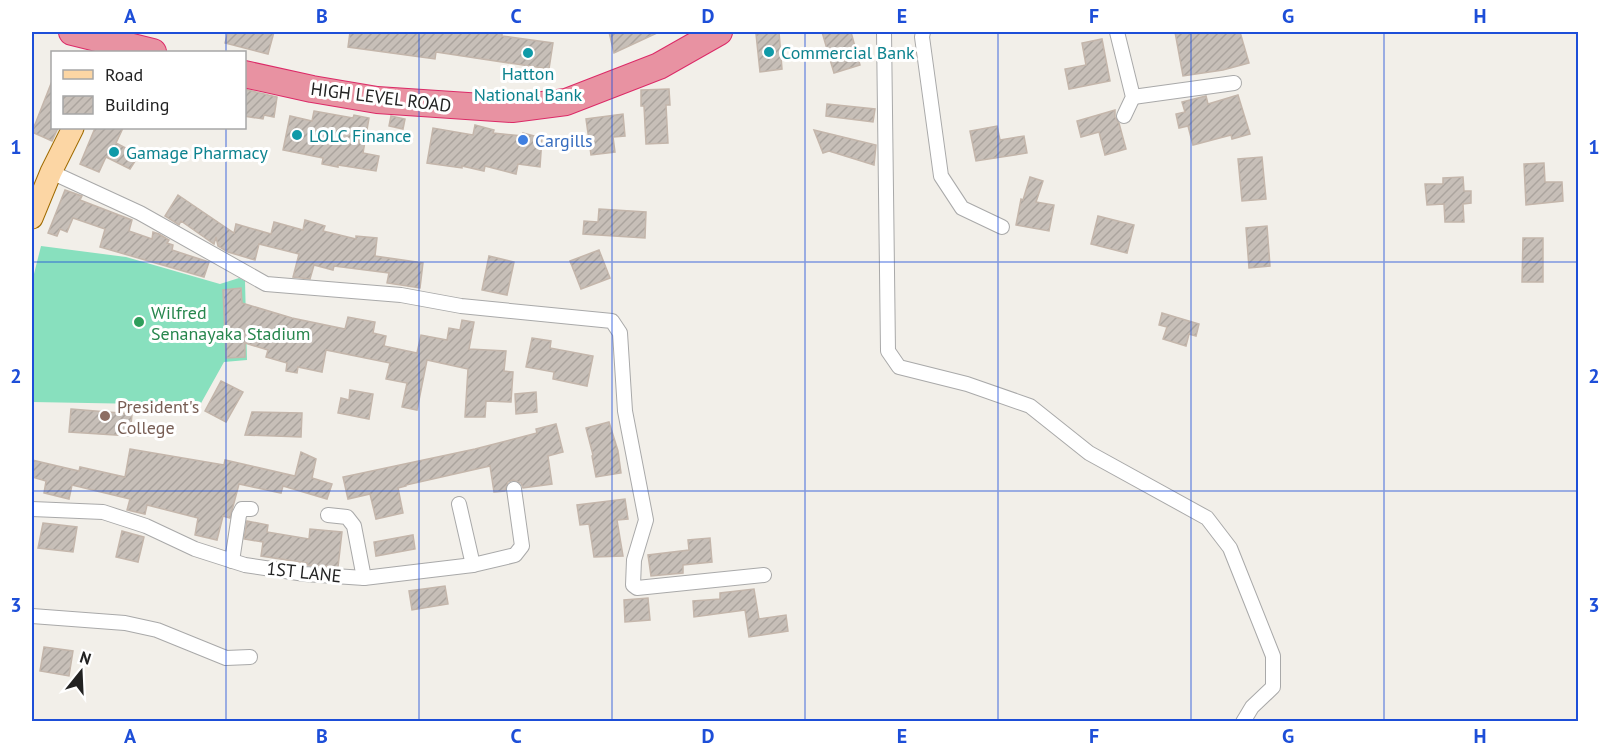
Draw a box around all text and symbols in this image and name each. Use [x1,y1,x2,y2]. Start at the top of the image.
text: A [124,3,137,29]
text: B [316,3,328,29]
text: C [510,3,522,29]
text: D [702,3,715,29]
text: E [897,3,907,29]
text: F [1089,3,1099,29]
text: G [1282,3,1294,29]
text: H [1473,3,1487,29]
place label: Commercial Bank [781,41,915,64]
marker: Commercial Bank [762,45,776,59]
marker: Hatton National Bank [521,46,535,60]
legend [51,51,246,129]
place label: Hatton National Bank [474,62,583,106]
text: Road [105,63,143,86]
street label: HIGH LEVEL ROAD [309,77,453,117]
text: Building [105,93,169,116]
place label: LOLC Finance [309,124,412,147]
marker: LOLC Finance [290,128,304,142]
place label: Cargills [535,129,593,152]
marker: Cargills [516,133,530,147]
text: 1 [10,134,22,160]
text: 1 [1588,134,1600,160]
place label: Gamage Pharmacy [126,141,269,164]
marker: Gamage Pharmacy [107,145,121,159]
place label: Wilfred Senanayaka Stadium [151,301,310,345]
marker: Wilfred Senanayaka Stadium [132,315,146,329]
text: 2 [10,363,22,389]
text: 2 [1588,363,1600,389]
place label: President's College [117,395,199,439]
marker: President's College [98,409,112,423]
street label: 1ST LANE [265,557,343,587]
text: 3 [10,592,22,618]
text: 3 [1588,592,1600,618]
north arrow [51,642,111,702]
text: N [78,647,94,669]
text: A [124,723,137,749]
text: B [316,723,328,749]
text: C [510,723,522,749]
text: D [702,723,715,749]
text: E [897,723,907,749]
text: F [1089,723,1099,749]
text: G [1282,723,1294,749]
text: H [1473,723,1487,749]

